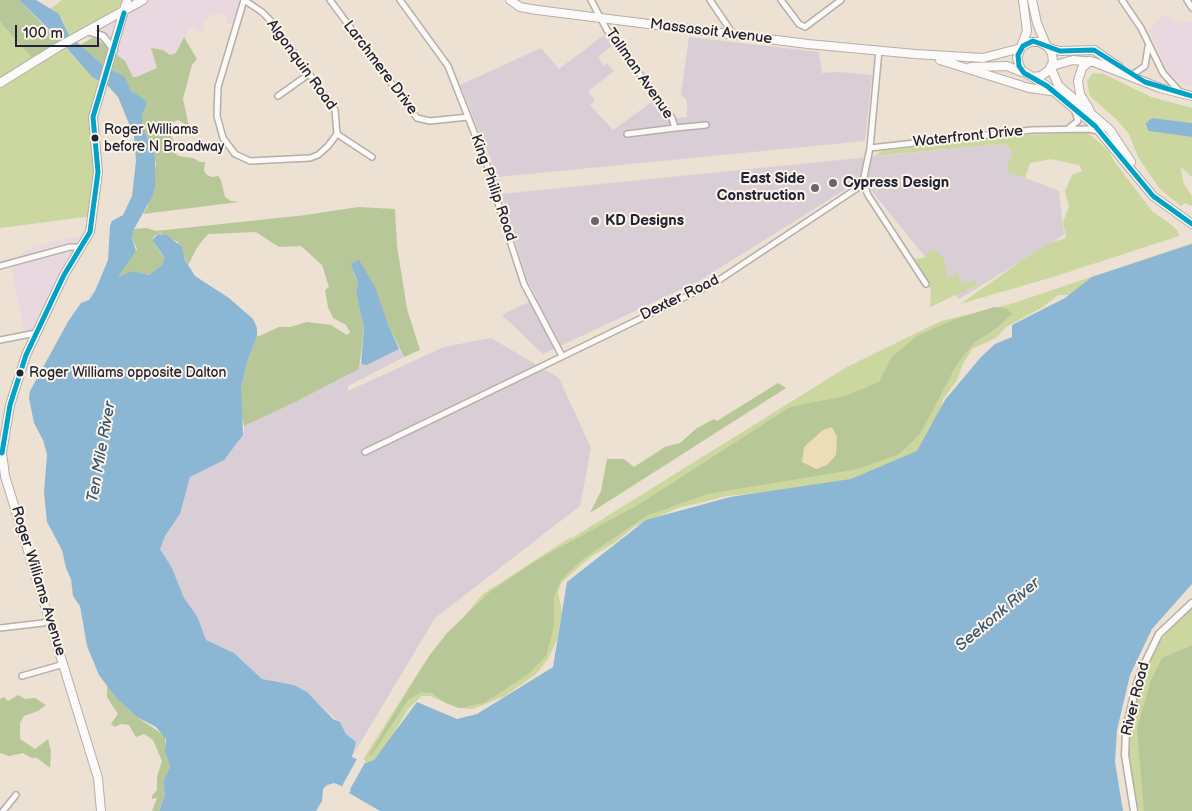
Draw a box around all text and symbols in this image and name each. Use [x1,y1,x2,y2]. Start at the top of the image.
scale bar [18,15,101,47]
street label: Algonquin Road [262,16,340,114]
street label: Massasoit Avenue [649,16,773,48]
street label: Larchmere Drive [339,18,421,118]
text: 100 m [23,24,63,43]
street label: Tallman Avenue [601,25,677,123]
place label: Roger Williams before N Broadway [104,122,224,154]
street label: Waterfront Drive [912,122,1024,152]
street label: King Philip Road [466,132,520,244]
marker: Roger Williams before N Broadway [90,133,100,143]
place label: East Side Construction [717,170,805,205]
place label: Cypress Design [843,174,949,192]
marker: Cypress Design [827,177,839,189]
marker: East Side Construction [809,182,821,194]
place label: KD Designs [605,212,684,230]
marker: KD Designs [589,215,601,227]
street label: Dexter Road [638,271,722,325]
place label: Roger Williams opposite Dalton [29,365,226,381]
marker: Roger Williams opposite Dalton [15,368,25,378]
water label: Ten Mile River [84,400,120,504]
street label: Roger Williams Avenue [7,504,69,658]
water label: Seekonk River [952,574,1044,656]
street label: River Road [1118,660,1154,738]

